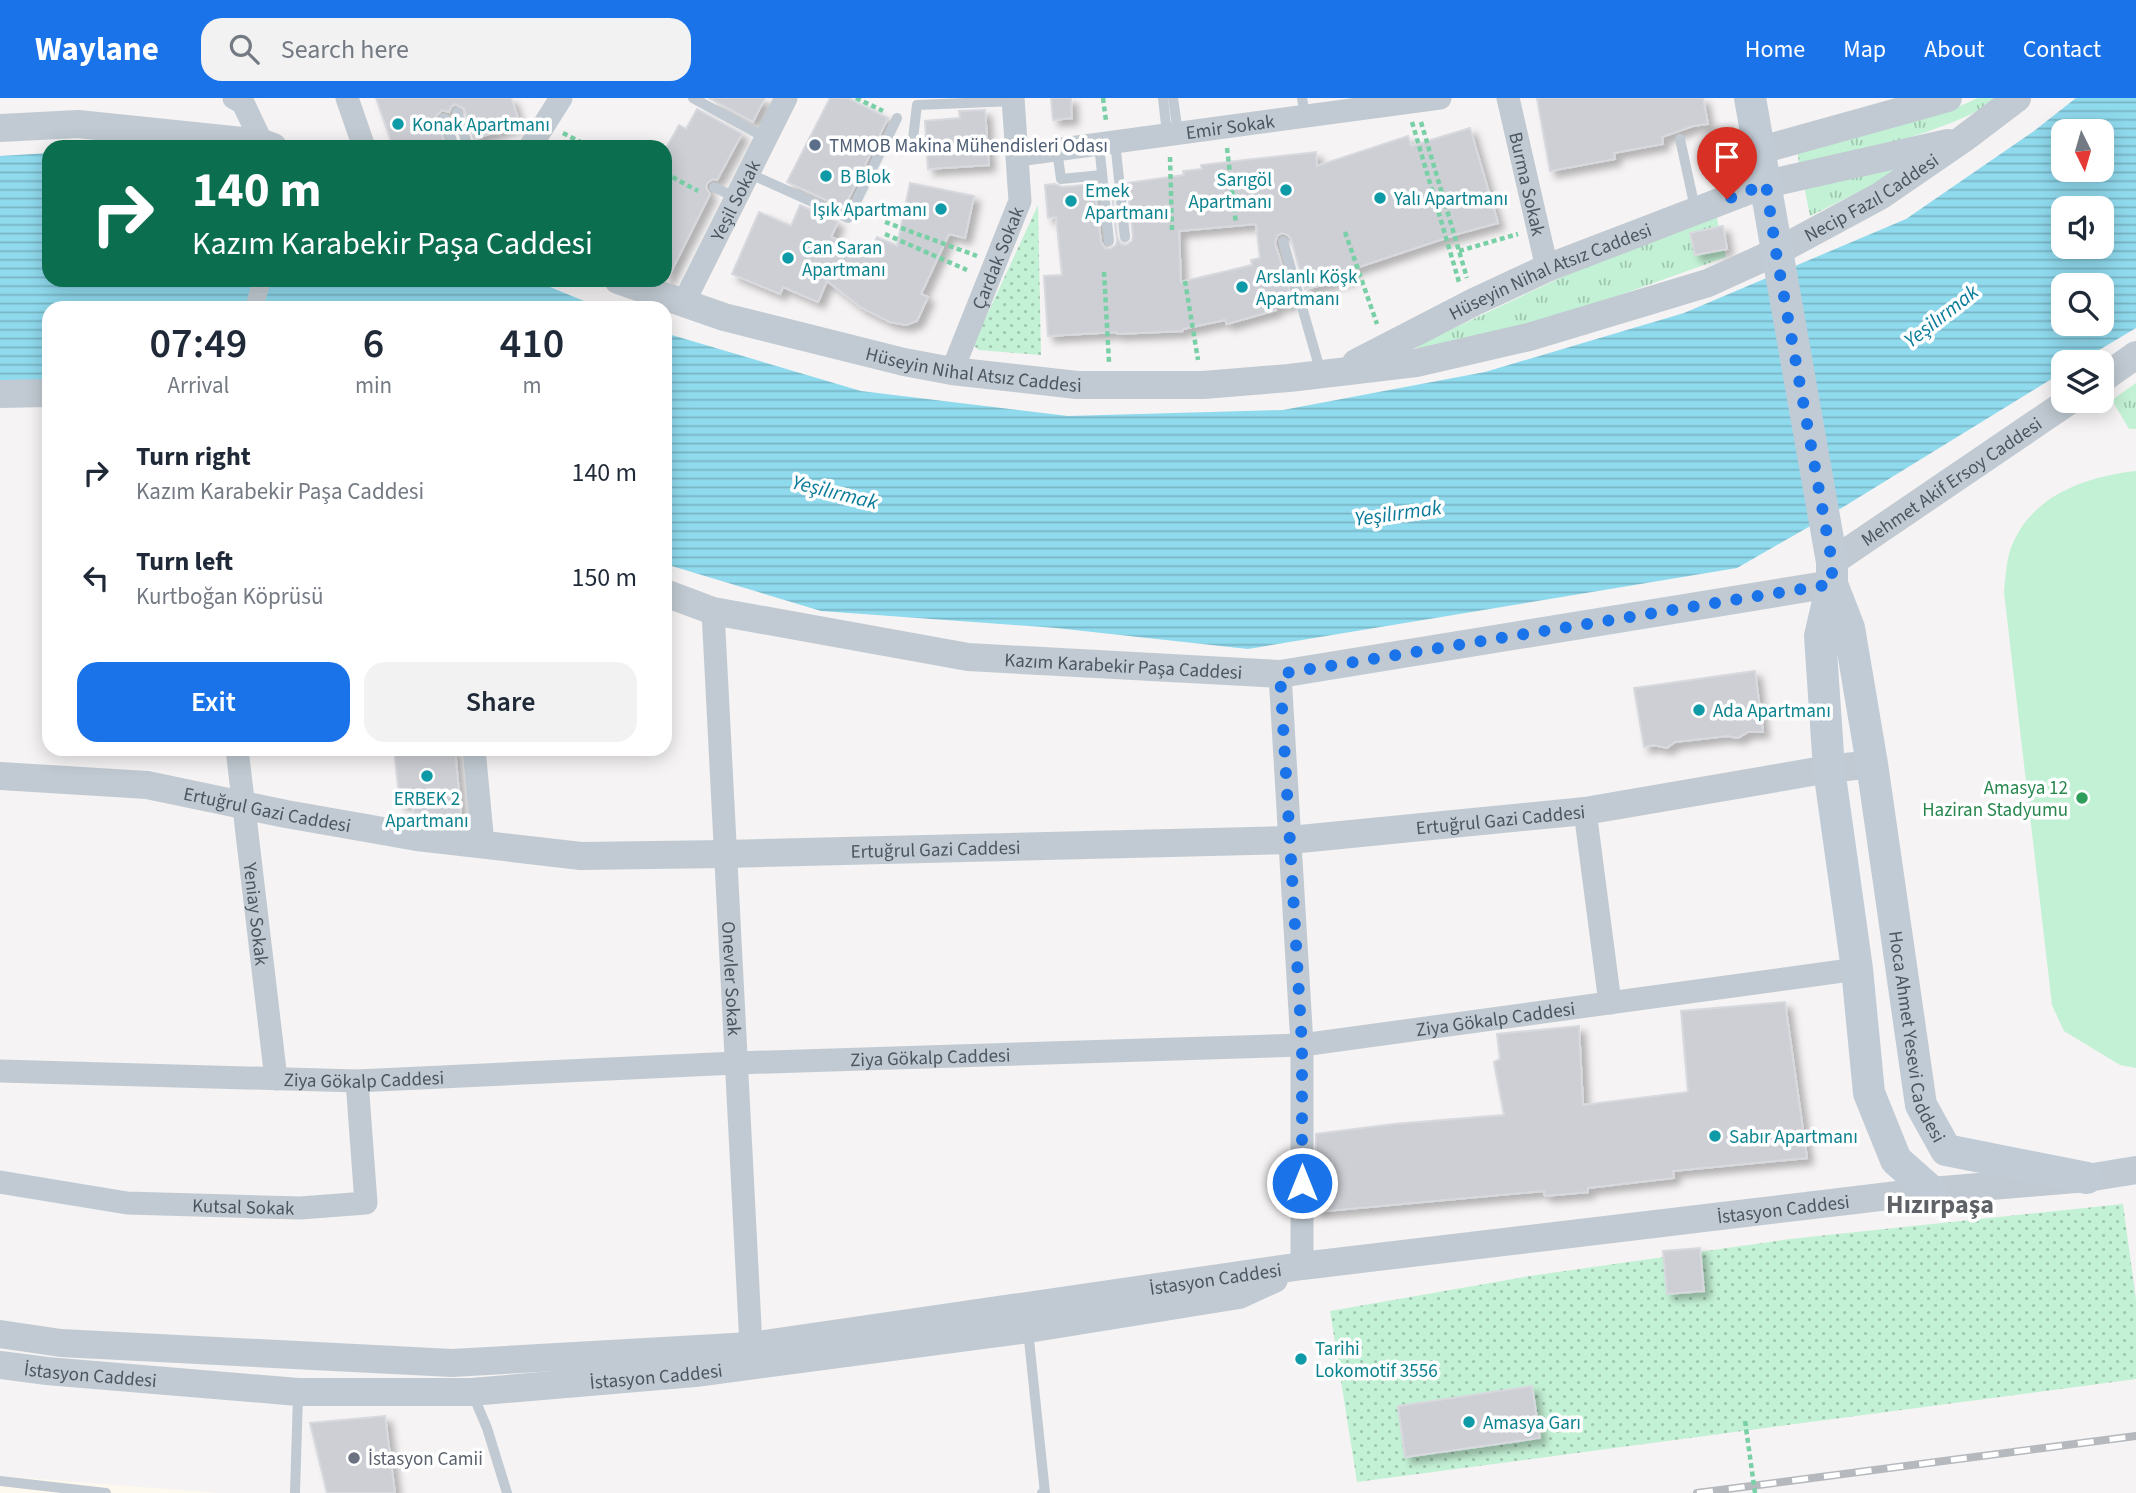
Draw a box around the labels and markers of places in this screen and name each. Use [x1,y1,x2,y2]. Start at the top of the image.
place label: Konak Apartmanı [412,112,550,139]
marker: Konak Apartmanı [390,116,406,132]
pin [1697,127,1757,199]
place label: TMMOB Makina Mühendisleri Odası [829,133,1108,160]
marker: TMMOB Makina Mühendisleri Odası [807,137,823,153]
place label: B Blok [840,164,891,191]
place label: Sarıgöl Apartmanı [1188,167,1272,216]
marker: B Blok [818,168,834,184]
place label: Emek Apartmanı [1085,178,1169,227]
marker: Sarıgöl Apartmanı [1278,182,1294,198]
place label: Yalı Apartmanı [1393,186,1508,213]
marker: Yalı Apartmanı [1372,190,1388,206]
marker: Emek Apartmanı [1063,193,1079,209]
place label: Işık Apartmanı [813,197,927,224]
marker: Işık Apartmanı [933,201,949,217]
place label: Can Saran Apartmanı [802,235,886,284]
marker: Can Saran Apartmanı [780,250,796,266]
place label: Arslanlı Köşk Apartmanı [1256,264,1358,313]
marker: Arslanlı Köşk Apartmanı [1234,279,1250,295]
place label: Ada Apartmanı [1713,698,1831,725]
marker: Ada Apartmanı [1691,702,1707,718]
marker: ERBEK 2 Apartmanı [419,768,435,784]
place label: Amasya 12 Haziran Stadyumu [1922,775,2068,824]
place label: ERBEK 2 Apartmanı [385,786,469,835]
marker: Amasya 12 Haziran Stadyumu [2074,790,2090,806]
place label: Sabır Apartmanı [1729,1124,1858,1151]
marker: Sabır Apartmanı [1707,1128,1723,1144]
place label: Tarihi Lokomotif 3556 [1315,1336,1438,1385]
marker: Tarihi Lokomotif 3556 [1293,1351,1309,1367]
place label: Amasya Garı [1483,1410,1581,1437]
marker: Amasya Garı [1461,1414,1477,1430]
place label: İstasyon Camii [368,1446,483,1473]
marker: İstasyon Camii [346,1450,362,1466]

